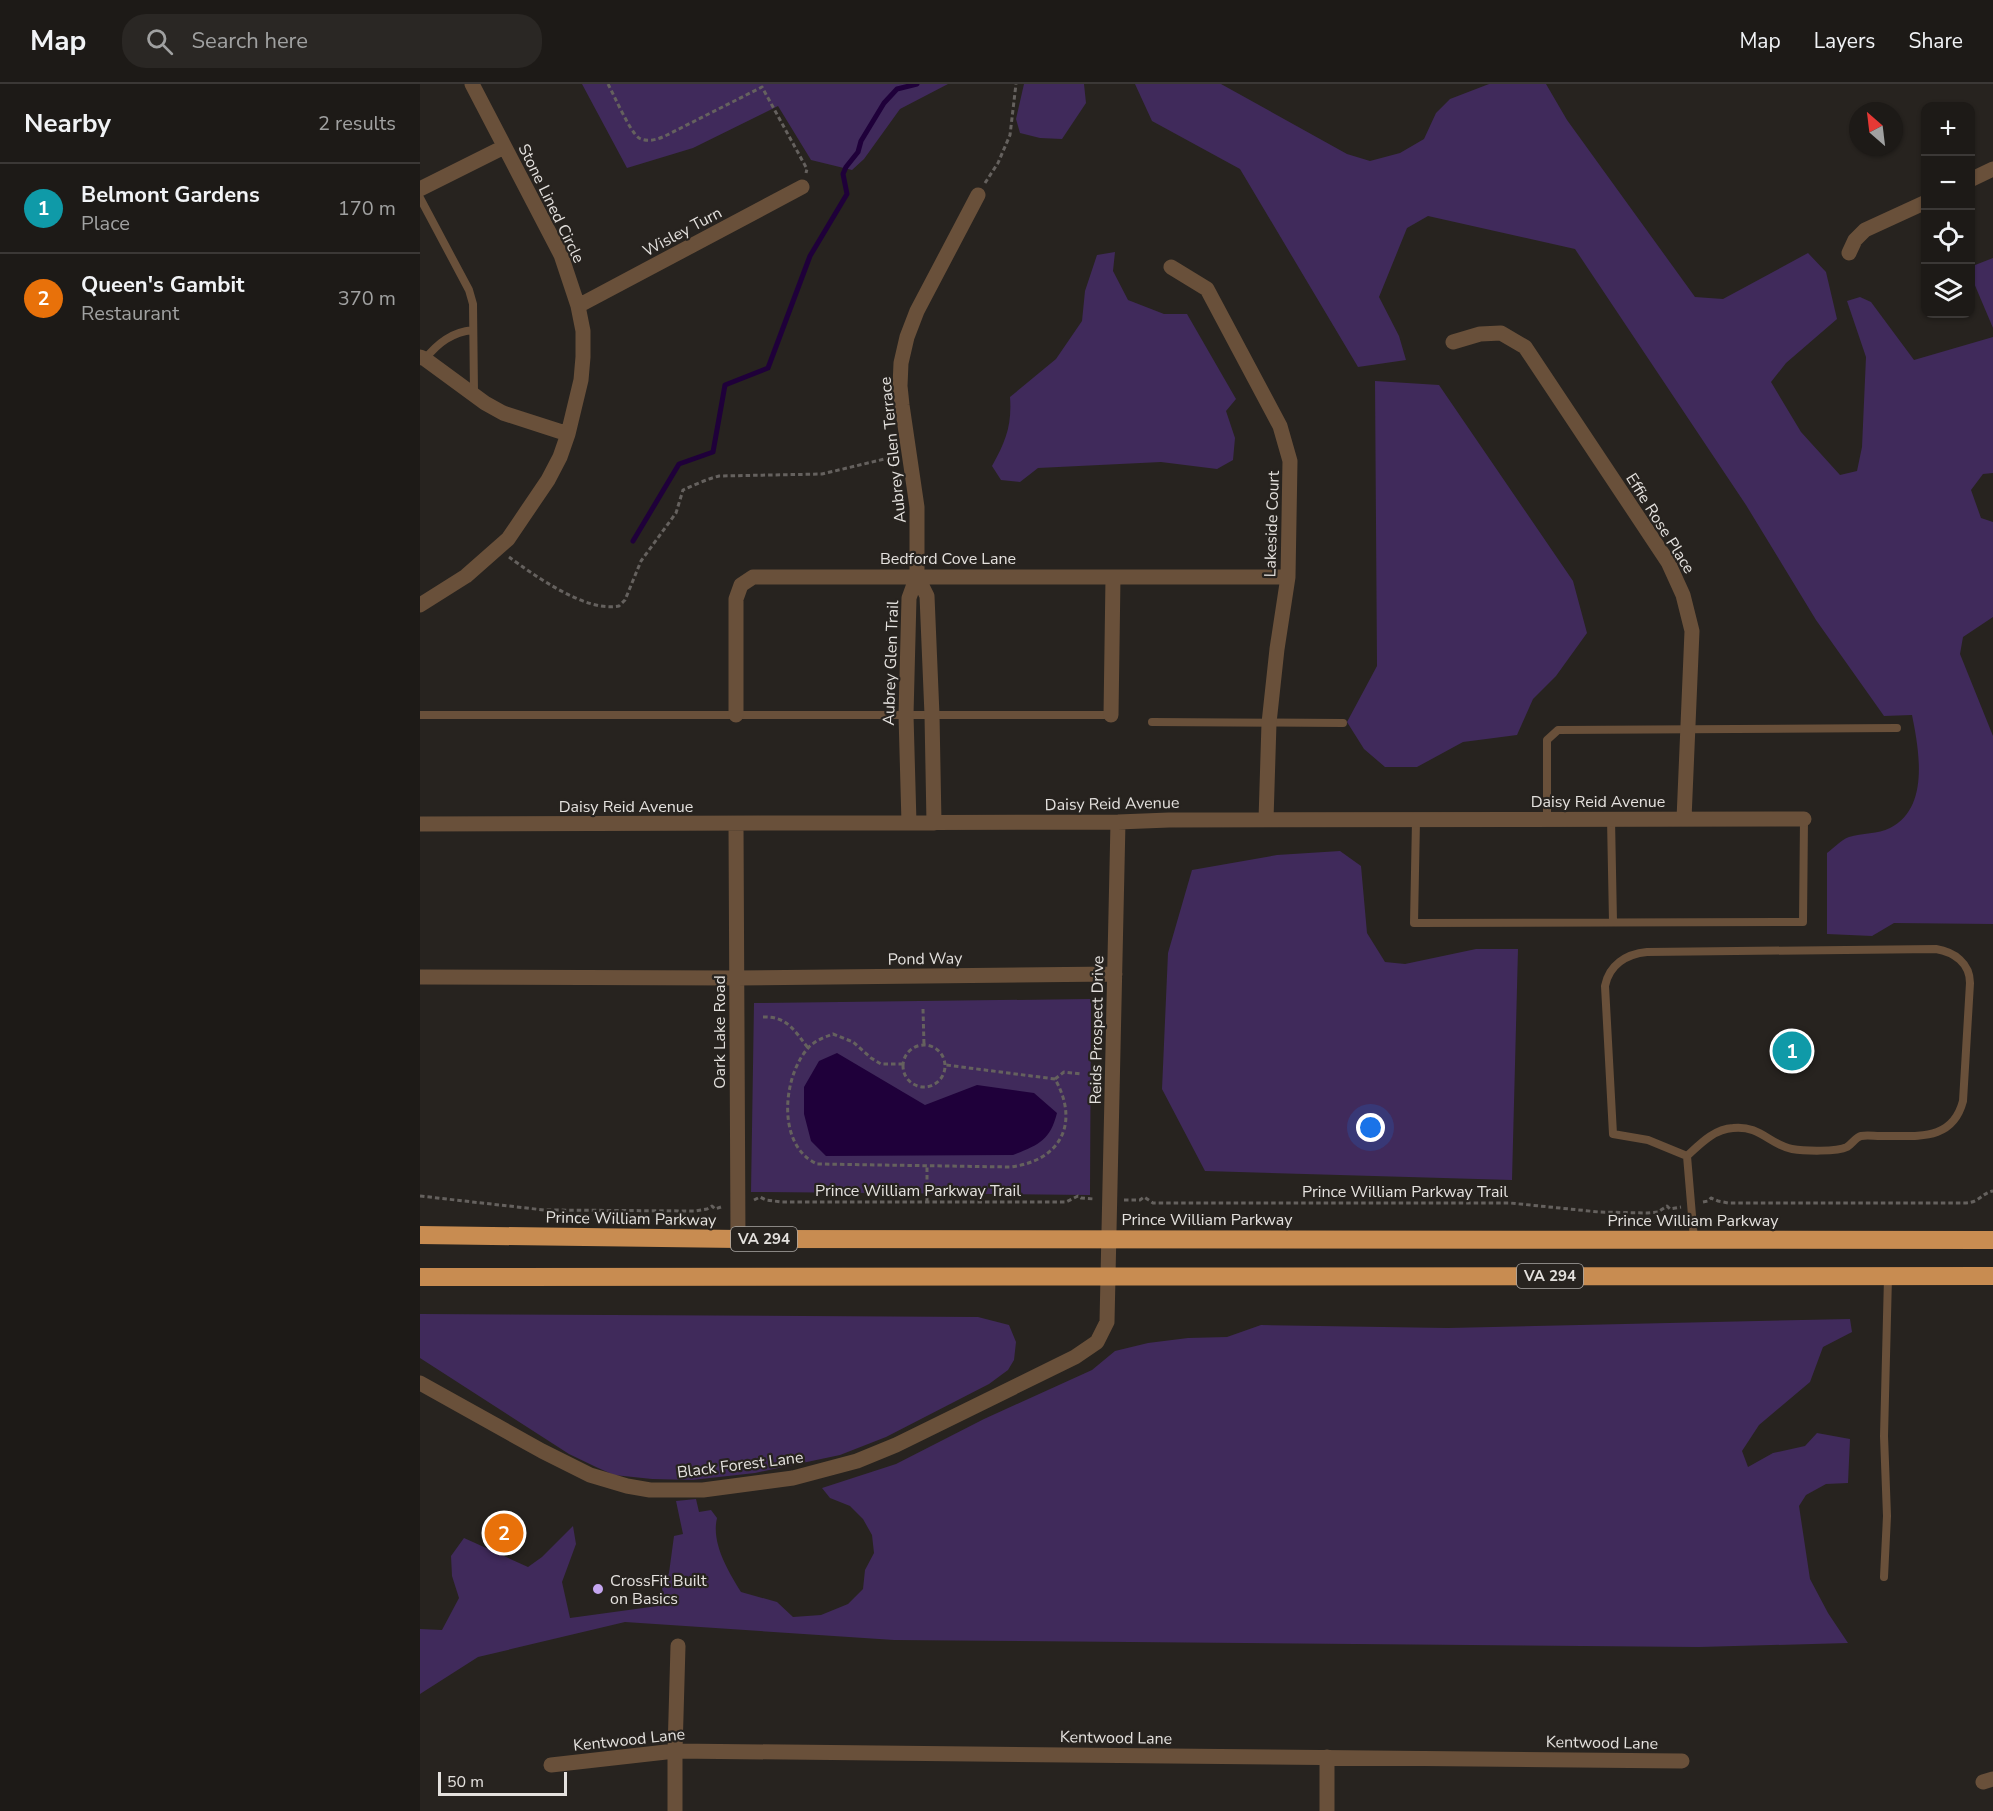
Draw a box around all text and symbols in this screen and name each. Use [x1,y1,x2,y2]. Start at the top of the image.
search box [122,14,542,68]
text: Map [30,22,86,60]
icon: search [143,25,176,58]
text: Search here [191,26,308,56]
text: Map [1739,27,1781,55]
text: Layers [1814,27,1875,55]
text: Share [1908,27,1963,55]
north arrow [1849,102,1903,156]
map controls [1921,102,1975,318]
button: + [1921,102,1975,156]
text: Nearby [24,106,111,141]
text: 2 results [318,110,396,137]
street label: Stone Lined Circle [513,140,589,267]
button: − [1921,156,1975,210]
text: Belmont Gardens [81,180,260,210]
text: 1 [38,195,50,222]
text: 170 m [338,195,396,222]
street label: Wisley Turn [639,202,726,262]
text: Place [81,210,130,237]
button: locate [1921,210,1975,264]
button: layers [1921,264,1975,318]
text: Queen's Gambit [81,270,245,300]
text: 2 [38,285,50,312]
text: 370 m [338,285,396,312]
text: Restaurant [81,300,179,327]
street label: Aubrey Glen Terrace [874,376,912,524]
street label: Effie Rose Place [1620,469,1700,578]
street label: Lakeside Court [1259,470,1285,578]
street label: Bedford Cove Lane [880,548,1016,570]
street label: Aubrey Glen Trail [878,600,904,726]
street label: Daisy Reid Avenue [1531,791,1665,813]
street label: Daisy Reid Avenue [1045,792,1179,816]
street label: Daisy Reid Avenue [559,796,693,818]
street label: Pond Way [888,947,963,971]
street label: Reids Prospect Drive [1085,955,1109,1105]
street label: Oark Lake Road [709,975,731,1089]
pin: 1 [1772,1028,1812,1074]
your location [1356,1113,1385,1142]
street label: Prince William Parkway Trail [815,1180,1021,1202]
street label: Prince William Parkway Trail [1302,1181,1508,1203]
street label: Prince William Parkway [545,1207,717,1232]
street label: Prince William Parkway [1122,1209,1293,1231]
street label: Prince William Parkway [1608,1210,1779,1232]
road number: VA 294 [731,1227,797,1251]
road number: VA 294 [1517,1264,1583,1288]
street label: Black Forest Lane [676,1446,805,1484]
pin: 2 [484,1510,524,1556]
place label: CrossFit Built on Basics [610,1570,707,1610]
marker: CrossFit Built on Basics [591,1582,605,1596]
street label: Kentwood Lane [572,1723,686,1757]
street label: Kentwood Lane [1060,1726,1172,1750]
street label: Kentwood Lane [1546,1731,1658,1755]
scale bar [438,1769,567,1796]
text: 50 m [447,1771,484,1793]

